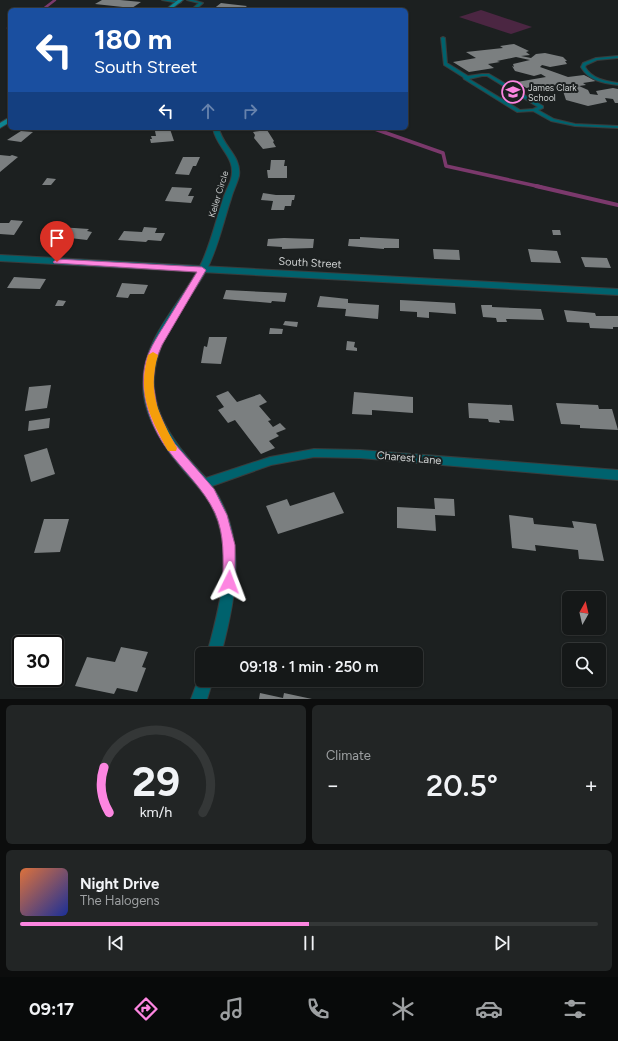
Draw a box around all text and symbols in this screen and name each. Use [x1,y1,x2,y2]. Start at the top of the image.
text: 180 m [94,22,172,56]
icon: left [28,24,80,76]
text: South Street [94,56,197,78]
school or university icon: James Clark School [500,79,526,105]
place label: James Clark School [528,82,577,103]
icon: left [155,100,177,122]
icon: ahead [197,100,219,122]
icon: right [239,100,261,122]
street label: Keller Circle [206,169,230,218]
pin [40,221,74,262]
icon: arrive [46,227,68,249]
street label: South Street [278,255,342,271]
street label: Charest Lane [376,449,442,467]
position arrow [208,561,250,603]
north arrow [562,591,606,635]
map controls [562,591,606,687]
speed limit sign: 30 [12,635,64,687]
button: search [562,643,606,687]
text: 09:18 · 1 min · 250 m [240,658,378,676]
text: Climate [326,748,371,763]
text: 29 [132,755,180,805]
text: 20.5° [426,767,498,804]
text: − [326,772,340,799]
text: + [584,772,598,799]
text: km/h [140,802,172,820]
text: Night Drive [80,875,159,893]
text: The Halogens [80,893,160,908]
icon: previous [105,932,127,954]
icon: pause [298,932,320,954]
icon: next [491,932,513,954]
icon: directions [132,995,160,1023]
icon: music [218,995,246,1023]
icon: phone [304,995,332,1023]
icon: climate [389,995,417,1023]
icon: car [475,995,503,1023]
icon: filters [561,995,589,1023]
text: 09:17 [29,998,74,1020]

